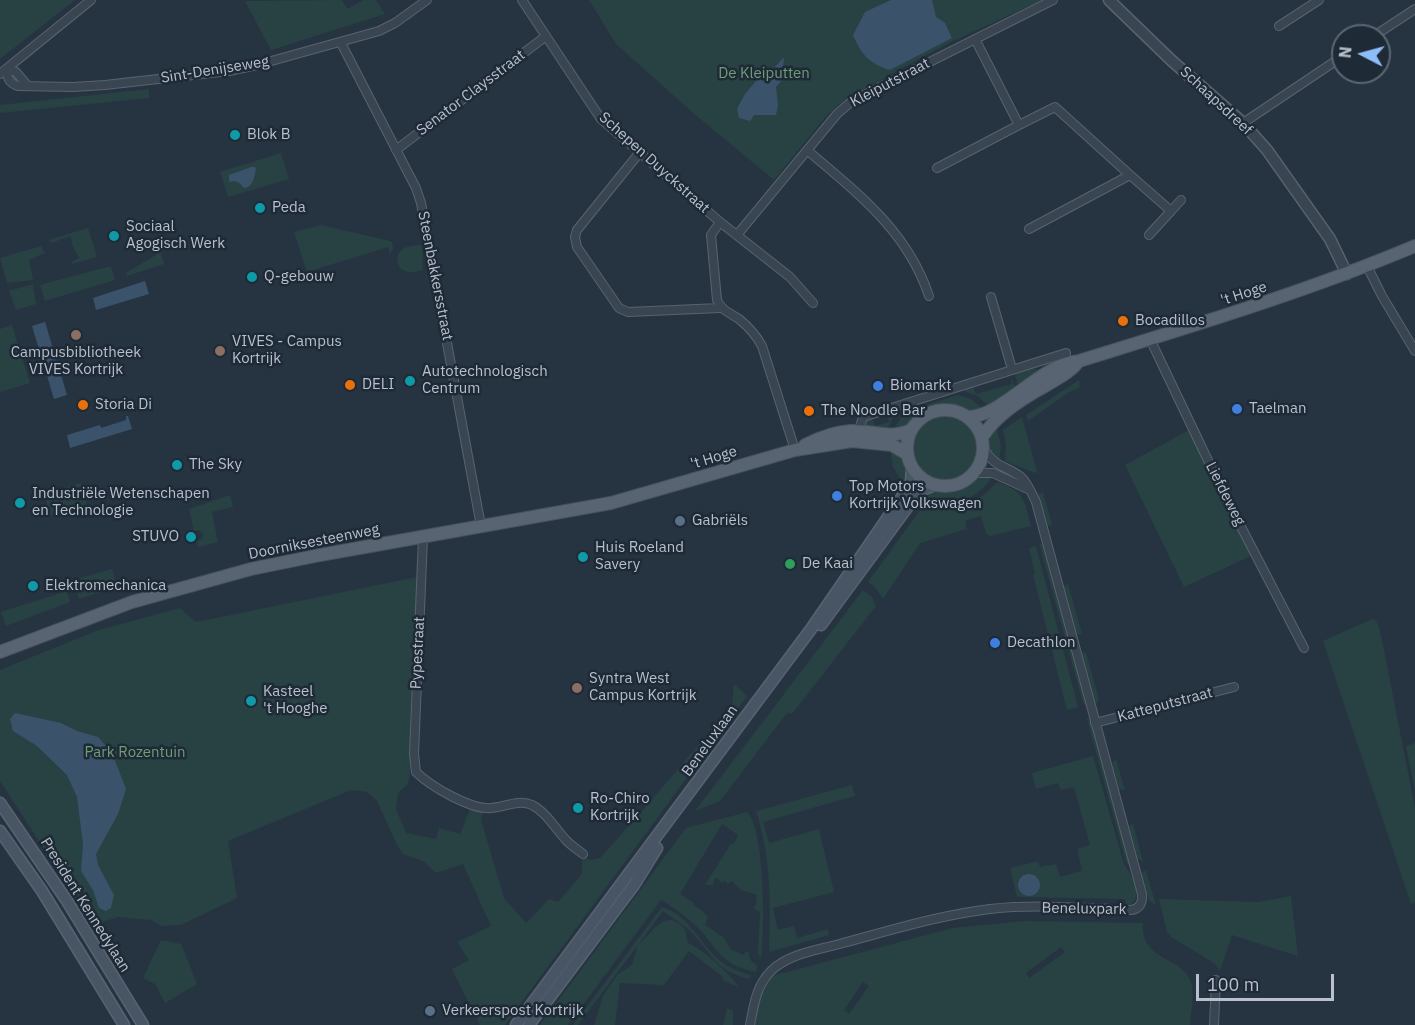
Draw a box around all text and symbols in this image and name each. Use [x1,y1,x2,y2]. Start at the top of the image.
north arrow [1331,24,1391,84]
street label: Senator Claysstraat [413,46,529,140]
text: N [1335,46,1356,59]
street label: Sint-Denijseweg [160,53,270,87]
street label: Kleiputstraat [847,55,933,111]
street label: Schaapsdreef [1176,63,1256,139]
park label: De Kleiputten [718,65,810,83]
street label: Schepen Duyckstraat [595,109,713,217]
place label: Blok B [247,126,291,144]
marker: Blok B [228,128,242,142]
place label: Peda [272,199,306,217]
marker: Peda [253,201,267,215]
street label: Steenbakkersstraat [414,210,456,342]
place label: Sociaal Agogisch Werk [126,218,225,253]
marker: Sociaal Agogisch Werk [107,229,121,243]
place label: Q-gebouw [264,268,334,286]
marker: Q-gebouw [245,270,259,284]
street label: 't Hoge [1219,278,1269,310]
place label: Bocadillos [1135,312,1205,330]
marker: Bocadillos [1116,314,1130,328]
marker: Campusbibliotheek VIVES Kortrijk [69,328,83,342]
place label: VIVES - Campus Kortrijk [232,333,342,368]
place label: Campusbibliotheek VIVES Kortrijk [11,344,141,379]
marker: VIVES - Campus Kortrijk [213,344,227,358]
place label: Autotechnologisch Centrum [422,363,548,398]
marker: Autotechnologisch Centrum [403,374,417,388]
place label: DELI [362,376,394,394]
place label: Biomarkt [890,377,952,395]
marker: DELI [343,378,357,392]
marker: Biomarkt [871,379,885,393]
place label: Storia Di [95,396,152,414]
marker: Storia Di [76,398,90,412]
place label: Taelman [1249,400,1306,418]
place label: The Noodle Bar [821,402,925,420]
marker: Taelman [1230,402,1244,416]
marker: The Noodle Bar [802,404,816,418]
street label: 't Hoge [689,442,739,474]
place label: The Sky [189,456,242,474]
marker: The Sky [170,458,184,472]
street label: Liefdeweg [1201,459,1249,529]
place label: Top Motors Kortrijk Volkswagen [849,478,982,513]
place label: Industriële Wetenschapen en Technologie [32,485,210,520]
marker: Top Motors Kortrijk Volkswagen [830,489,844,503]
marker: Industriële Wetenschapen en Technologie [13,496,27,510]
place label: Gabriëls [692,512,748,530]
marker: Gabriëls [673,514,687,528]
street label: Doorniksesteenweg [247,520,381,564]
place label: STUVO [132,528,179,546]
marker: STUVO [184,530,198,544]
place label: Huis Roeland Savery [595,539,684,574]
marker: Huis Roeland Savery [576,550,590,564]
place label: De Kaai [802,555,853,573]
marker: De Kaai [783,557,797,571]
place label: Elektromechanica [45,577,166,595]
marker: Elektromechanica [26,579,40,593]
street label: Pypestraat [407,616,429,690]
place label: Decathlon [1007,634,1076,652]
marker: Decathlon [988,636,1002,650]
place label: Syntra West Campus Kortrijk [589,670,697,705]
marker: Syntra West Campus Kortrijk [570,681,584,695]
place label: Kasteel 't Hooghe [263,683,328,718]
street label: Katteputstraat [1116,684,1214,726]
marker: Kasteel 't Hooghe [244,694,258,708]
street label: Beneluxlaan [678,702,742,780]
park label: Park Rozentuin [84,744,186,762]
place label: Ro-Chiro Kortrijk [590,790,650,825]
marker: Ro-Chiro Kortrijk [571,801,585,815]
street label: President Kennedylaan [36,834,134,976]
street label: Beneluxpark [1041,899,1127,919]
scale bar [1199,962,1337,1000]
text: 100 m [1207,973,1259,996]
place label: Verkeerspost Kortrijk [442,1002,584,1020]
marker: Verkeerspost Kortrijk [423,1004,437,1018]

